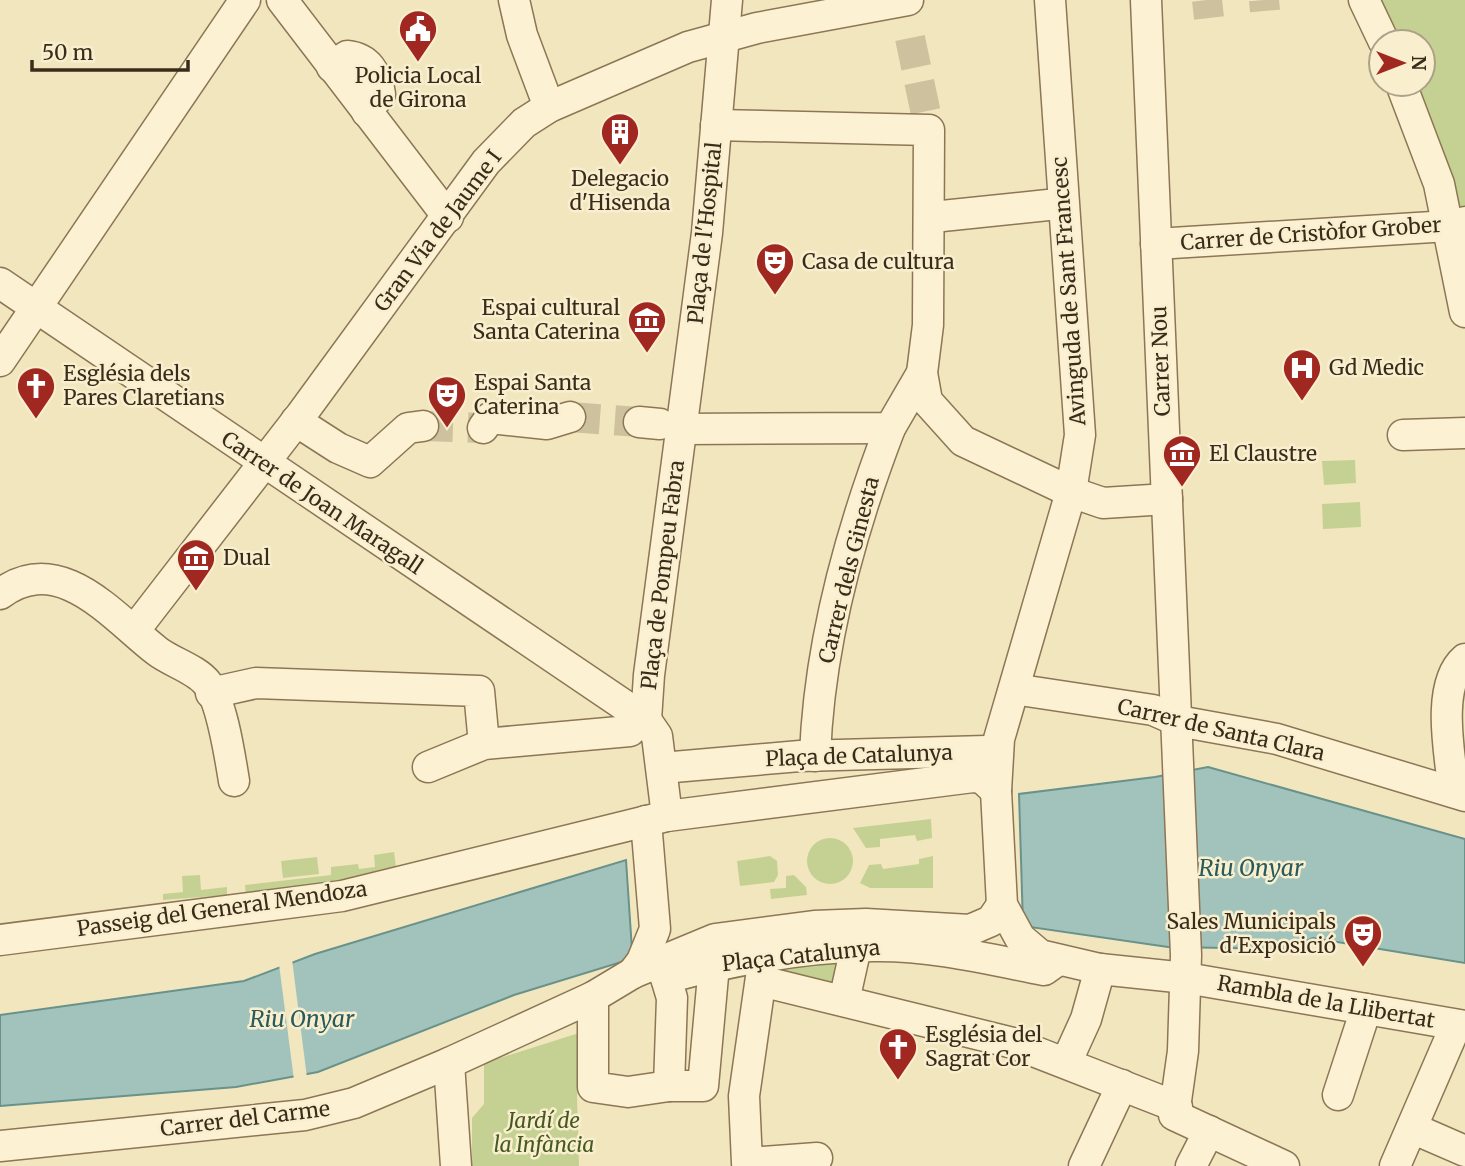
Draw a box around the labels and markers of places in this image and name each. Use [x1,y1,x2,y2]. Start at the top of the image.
public building icon: Policia Local de Girona [397,8,439,63]
place label: Policia Local de Girona [355,62,482,113]
building icon: Delegacio d'Hisenda [599,111,641,166]
place label: Delegacio d'Hisenda [569,165,671,216]
theatre icon: Casa de cultura [754,241,796,296]
place label: Casa de cultura [802,248,955,275]
place label: Espai cultural Santa Caterina [473,294,620,345]
museum icon: Espai cultural Santa Caterina [626,299,668,354]
hospital icon: Gd Medic [1281,347,1323,402]
place label: Gd Medic [1329,354,1424,381]
place label: Església dels Pares Claretians [63,360,225,411]
church icon: Església dels Pares Claretians [15,365,57,420]
place label: Espai Santa Caterina [474,369,591,420]
theatre icon: Espai Santa Caterina [426,374,468,429]
museum icon: El Claustre [1161,433,1203,488]
place label: El Claustre [1209,440,1317,467]
museum icon: Dual [175,537,217,592]
place label: Dual [223,544,271,571]
place label: Sales Municipals d'Exposició [1166,908,1336,959]
theatre icon: Sales Municipals d'Exposició [1342,913,1384,968]
place label: Església del Sagrat Cor [925,1021,1043,1072]
church icon: Església del Sagrat Cor [877,1026,919,1081]

